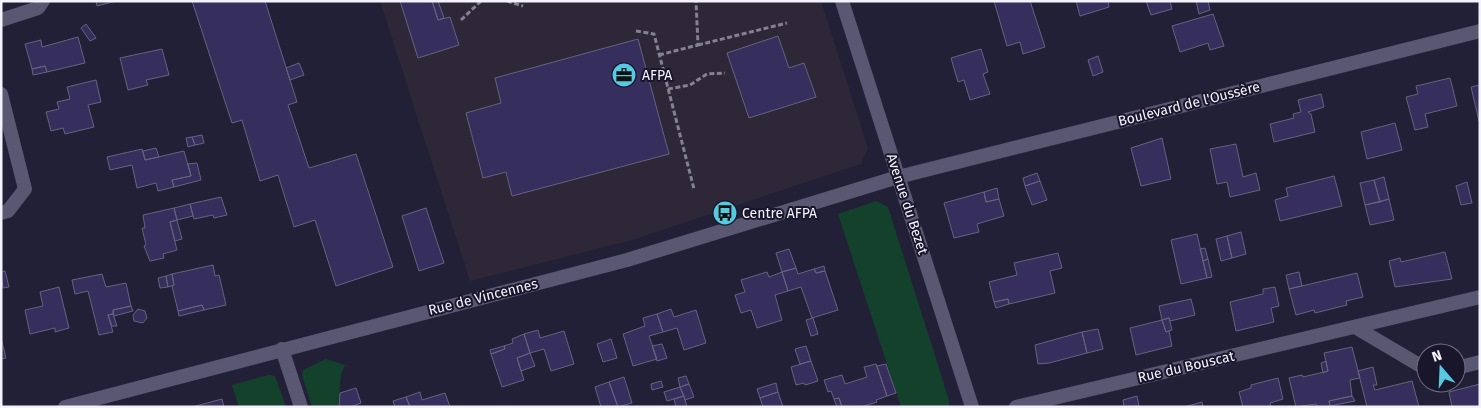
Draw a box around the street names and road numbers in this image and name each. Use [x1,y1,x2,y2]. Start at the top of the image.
street label: Boulevard de l'Oussère [1116,78,1262,130]
street label: Avenue du Bezet [883,151,932,258]
street label: Rue de Vincennes [426,275,540,319]
street label: Rue du Bouscat [1136,347,1237,386]

